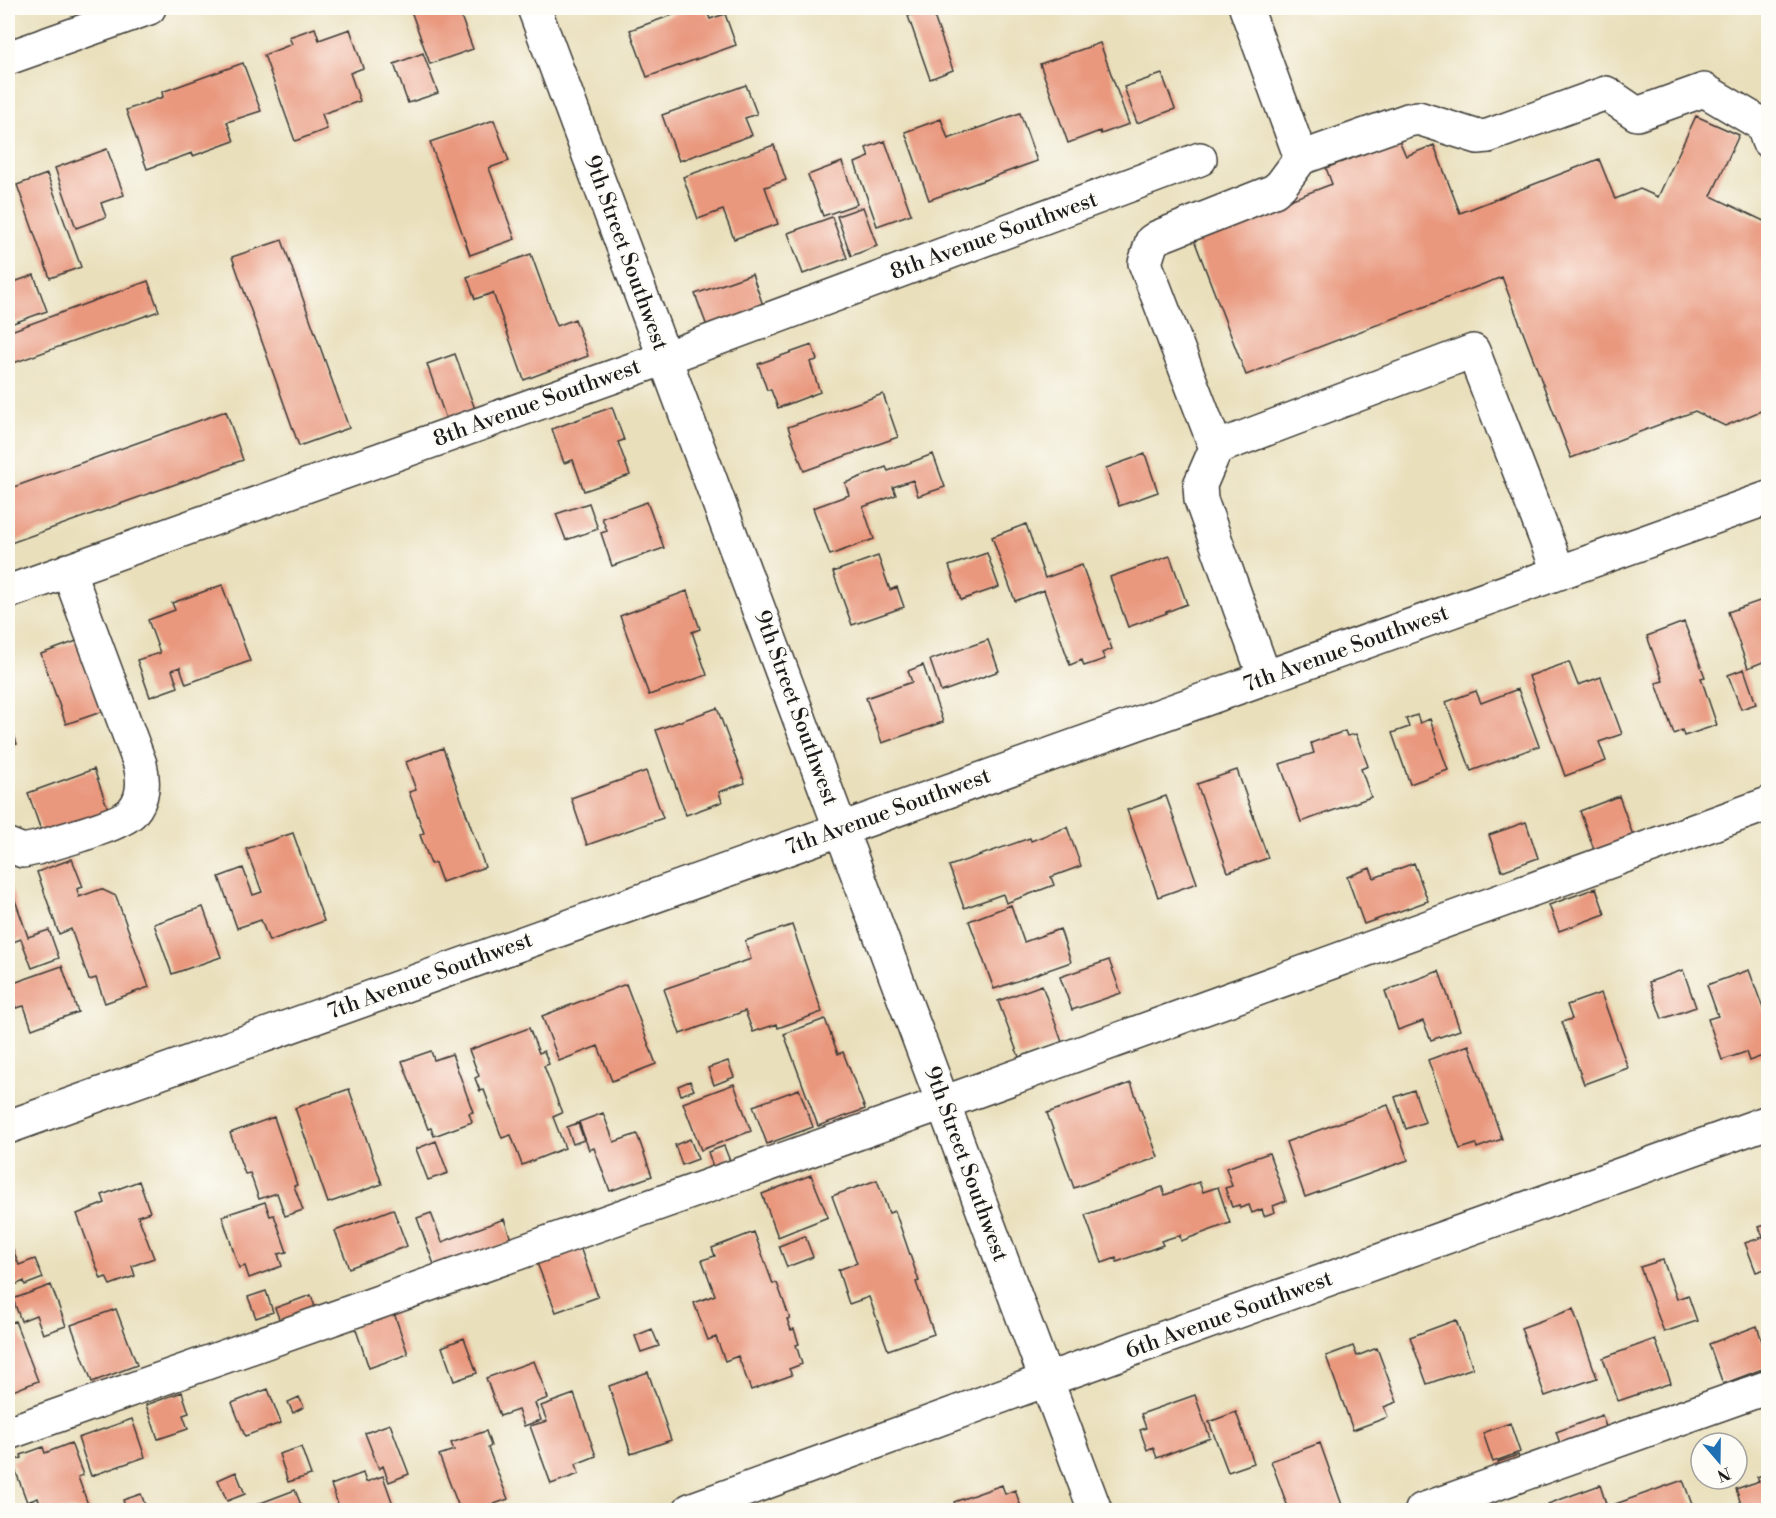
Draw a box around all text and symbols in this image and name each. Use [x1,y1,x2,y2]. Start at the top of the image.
street label: 9th Street Southwest [578,152,674,354]
street label: 8th Avenue Southwest [887,186,1101,286]
street label: 8th Avenue Southwest [430,353,644,453]
street label: 7th Avenue Southwest [1240,599,1452,699]
street label: 9th Street Southwest [748,607,844,809]
street label: 7th Avenue Southwest [782,762,994,862]
street label: 7th Avenue Southwest [324,926,536,1026]
street label: 9th Street Southwest [918,1063,1014,1265]
street label: 6th Avenue Southwest [1122,1265,1336,1365]
north arrow [1689,1431,1749,1491]
text: N [1714,1463,1733,1486]

